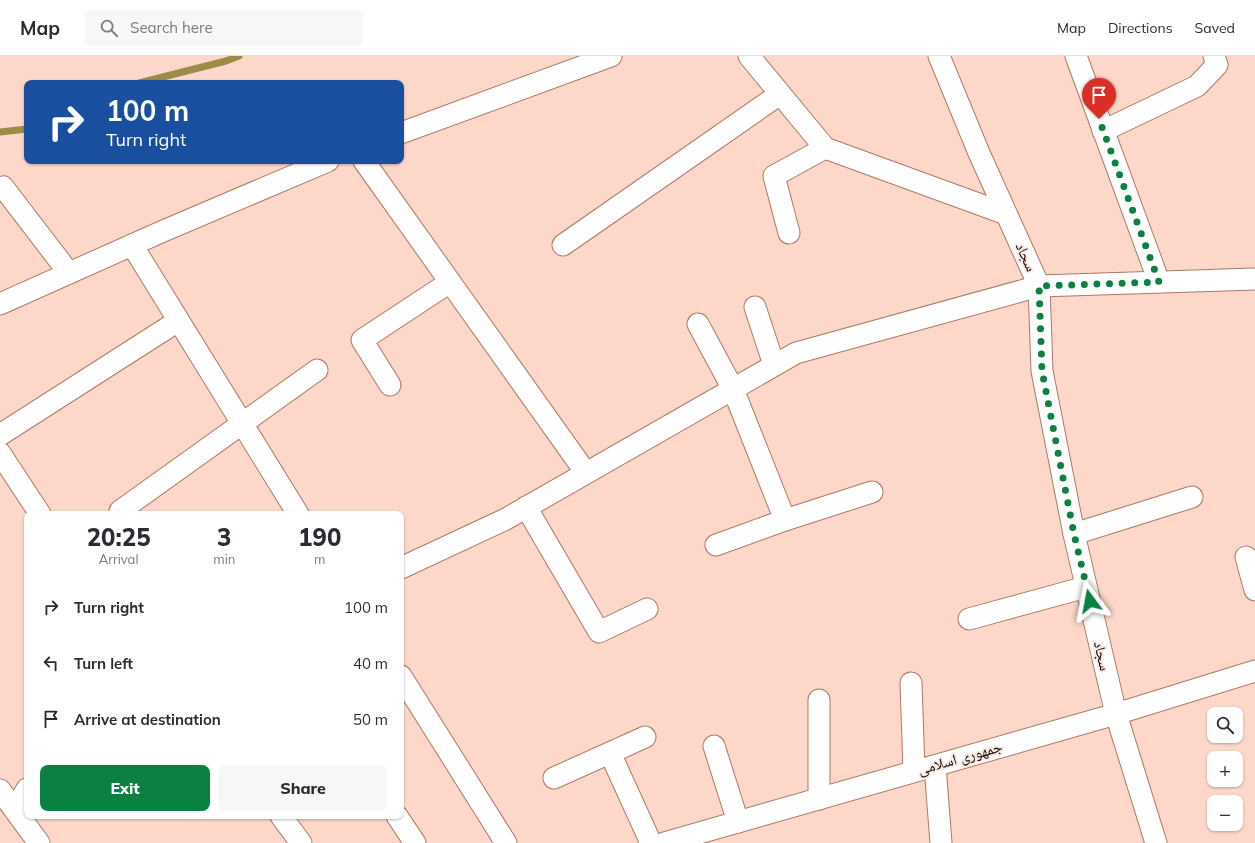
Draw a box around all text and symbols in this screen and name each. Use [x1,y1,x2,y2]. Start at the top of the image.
search box [84,10,364,46]
text: Map [20,16,60,40]
icon: search [98,17,120,39]
text: Search here [130,18,213,37]
text: Map [1057,19,1086,37]
text: Directions [1108,19,1173,37]
text: Saved [1195,19,1235,37]
pin [1082,78,1116,119]
icon: arrive [1088,84,1110,106]
text: 100 m [106,93,189,128]
icon: right [40,96,92,148]
text: Turn right [106,128,186,151]
street label: سجاد [1012,239,1041,274]
text: 20:25 [87,522,151,552]
text: 3 [217,522,232,552]
text: 190 [298,522,341,552]
text: Arrival [99,551,139,567]
text: min [213,551,235,567]
text: m [314,551,325,567]
position arrow [1069,580,1111,622]
icon: right [40,596,62,618]
text: Turn right [74,598,144,617]
text: 100 m [344,598,388,617]
street label: سجاد [1090,639,1115,673]
icon: left [40,652,62,674]
text: Turn left [74,654,133,673]
text: 40 m [353,654,388,673]
map controls [1207,707,1243,831]
button: search [1207,707,1243,743]
icon: arrive [40,708,62,730]
text: Arrive at destination [74,710,221,729]
text: 50 m [353,710,388,729]
street label: جمهوری اسلامی [915,736,1005,780]
button: + [1207,751,1243,787]
button: Exit [40,765,210,811]
button: Share [218,765,388,811]
button: − [1207,795,1243,831]

